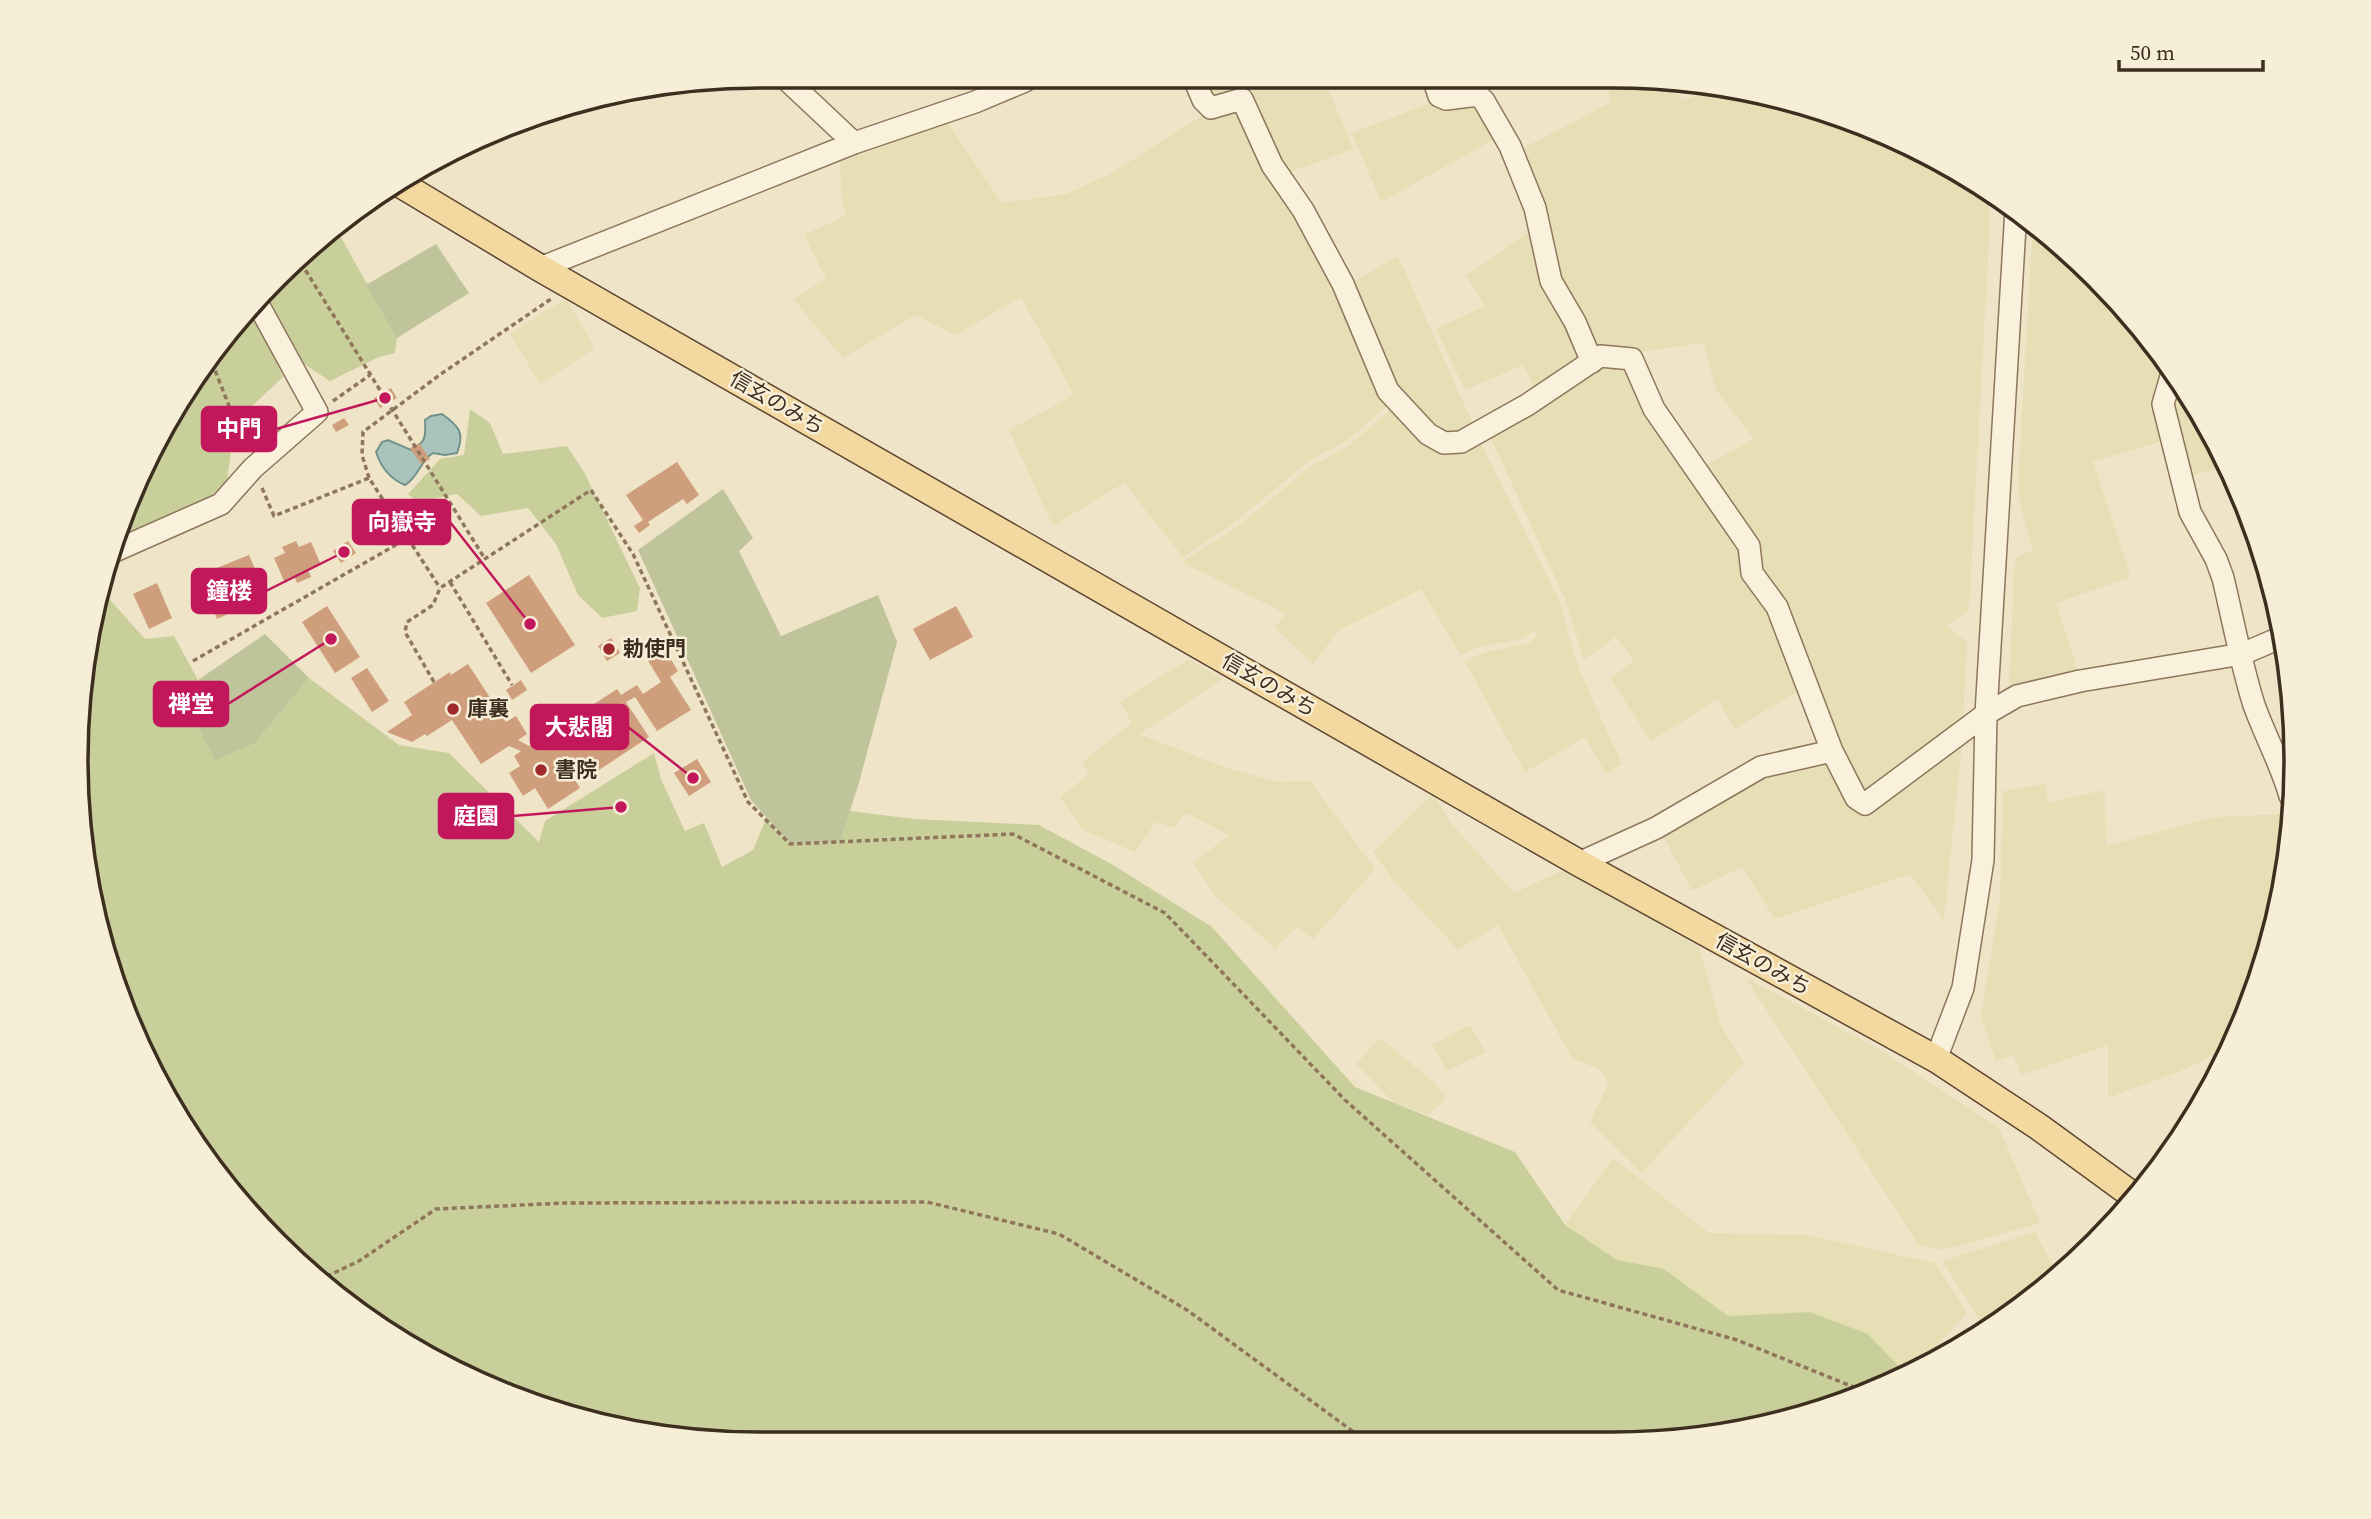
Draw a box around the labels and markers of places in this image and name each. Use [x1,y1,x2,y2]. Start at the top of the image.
callout: 中門 [202,407,276,451]
callout: 向嶽寺 [353,500,450,544]
callout: 鐘楼 [192,569,266,613]
place label: 勅使門 [623,634,686,663]
marker: 勅使門 [601,641,617,657]
callout: 禅堂 [154,682,228,726]
place label: 庫裏 [467,694,509,723]
marker: 庫裏 [445,701,461,717]
callout: 大悲閣 [531,705,628,749]
place label: 書院 [555,755,597,784]
marker: 書院 [533,762,549,778]
callout: 庭園 [439,794,513,838]

